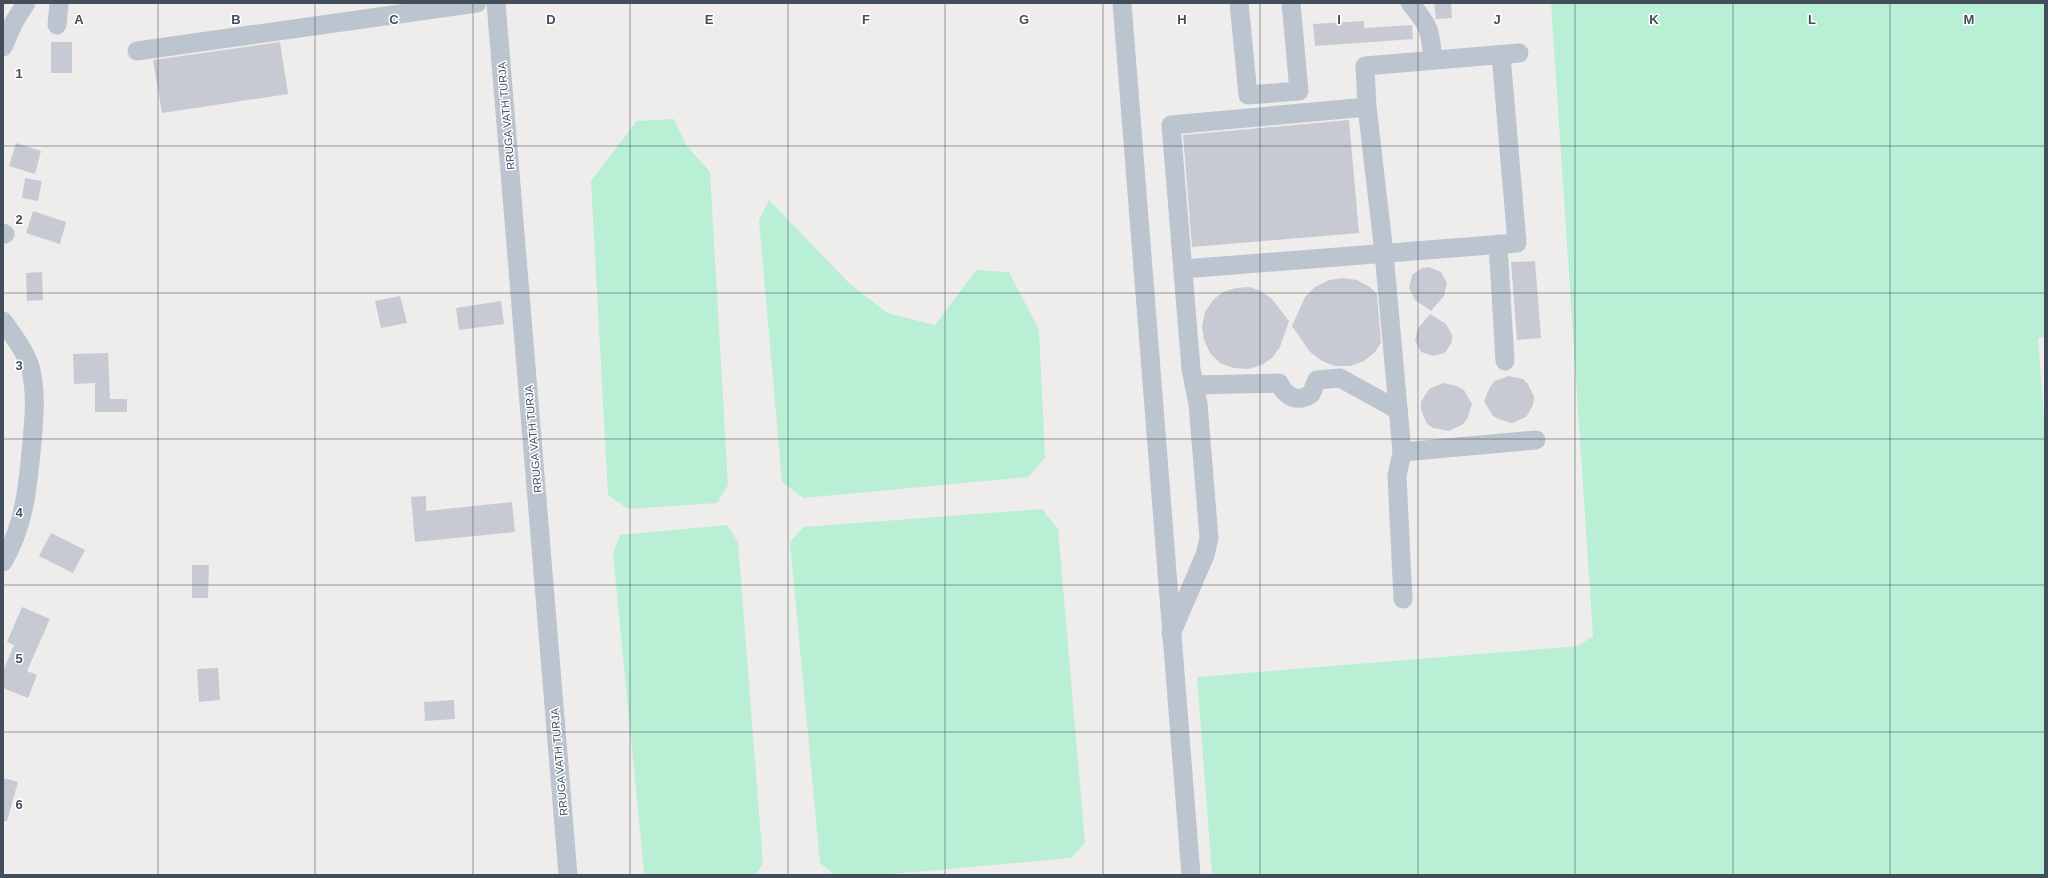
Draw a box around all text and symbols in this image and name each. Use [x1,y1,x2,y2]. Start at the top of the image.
text: A [74,12,84,27]
text: B [231,12,241,27]
text: C [389,12,399,27]
text: D [546,12,556,27]
text: E [705,12,714,27]
text: F [862,12,870,27]
text: G [1019,12,1029,27]
text: H [1177,12,1187,27]
text: I [1337,12,1341,27]
text: J [1493,12,1501,27]
text: K [1649,12,1659,27]
text: L [1808,12,1816,27]
text: M [1964,12,1974,27]
street label: RRUGA VATH TURJA [495,61,517,170]
text: 1 [15,66,23,81]
text: 2 [15,212,23,227]
text: 3 [15,358,23,373]
street label: RRUGA VATH TURJA [522,384,544,493]
text: 4 [15,505,23,520]
text: 5 [15,651,23,666]
street label: RRUGA VATH TURJA [548,707,570,816]
text: 6 [15,797,23,812]

